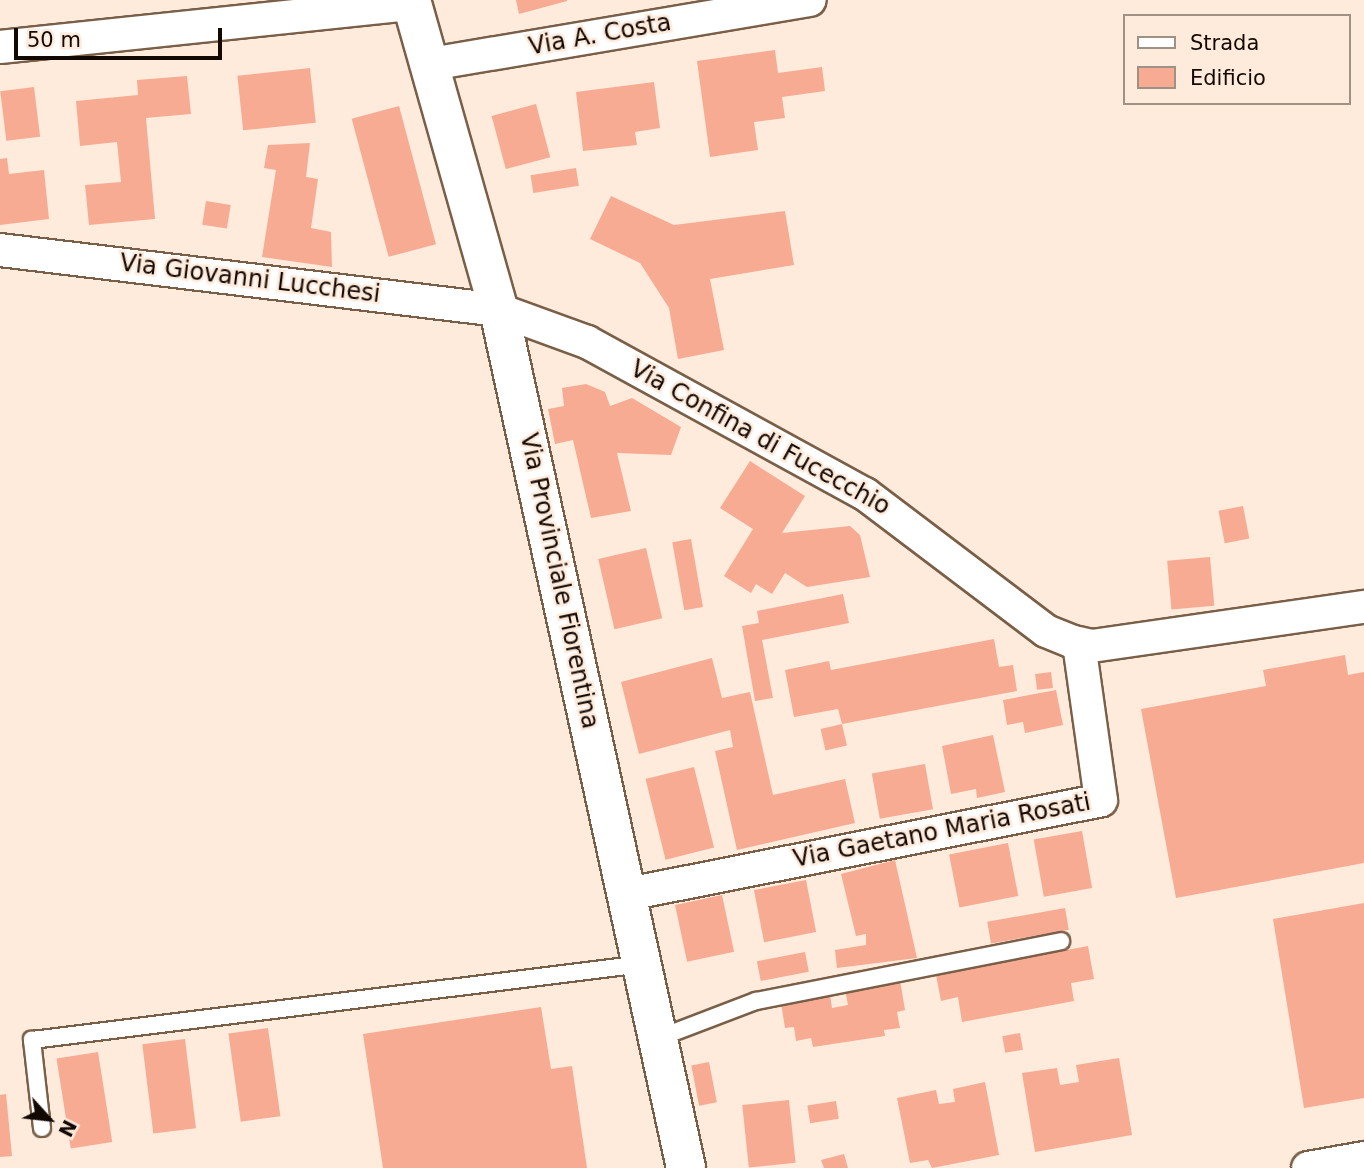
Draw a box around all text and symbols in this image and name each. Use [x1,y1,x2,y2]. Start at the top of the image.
street label: Via A. Costa [526,8,674,62]
scale bar [18,14,226,58]
legend [1122,14,1350,105]
text: 50 m [27,28,81,52]
text: Strada [1190,31,1259,55]
text: Edificio [1190,66,1266,90]
street label: Via Giovanni Lucchesi [118,249,382,309]
street label: Via Confina di Fucecchio [625,355,895,521]
street label: Via Provinciale Fiorentina [514,431,604,731]
street label: Via Gaetano Maria Rosati [791,788,1093,874]
north arrow [14,1084,84,1154]
text: N [54,1116,81,1141]

